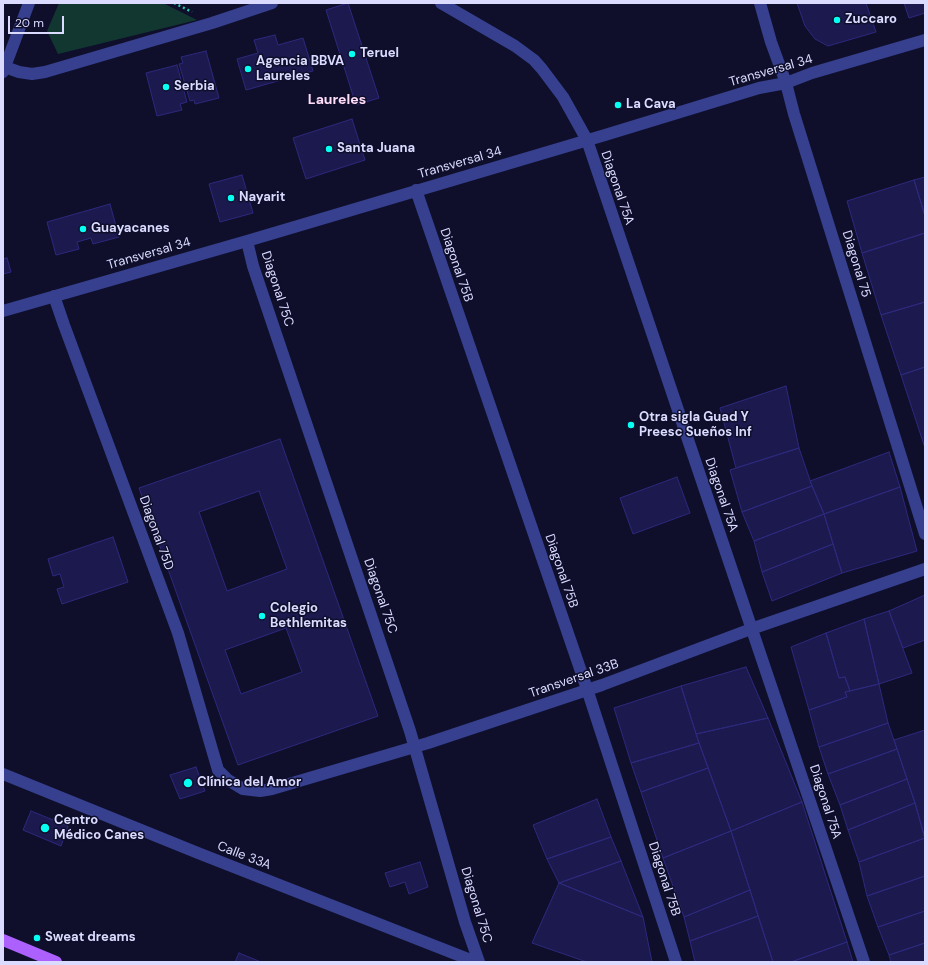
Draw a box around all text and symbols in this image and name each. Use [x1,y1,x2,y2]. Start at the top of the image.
scale bar [10,8,66,34]
place label: Zuccaro [845,12,897,28]
text: 20 m [15,15,44,31]
marker: Zuccaro [832,15,842,25]
place label: Teruel [360,46,399,62]
marker: Teruel [347,49,357,59]
street label: Transversal 34 [727,52,815,90]
place label: Agencia BBVA Laureles [256,54,344,85]
marker: Agencia BBVA Laureles [243,64,253,74]
place label: Serbia [174,79,215,95]
marker: Serbia [161,82,171,92]
district label: Laureles [308,92,366,108]
place label: La Cava [626,97,676,113]
marker: La Cava [613,100,623,110]
place label: Santa Juana [337,141,415,157]
marker: Santa Juana [324,144,334,154]
street label: Transversal 34 [416,144,504,182]
street label: Diagonal 75A [597,149,637,227]
place label: Nayarit [239,190,285,206]
marker: Nayarit [226,193,236,203]
place label: Guayacanes [91,221,170,237]
marker: Guayacanes [78,224,88,234]
street label: Diagonal 75B [436,226,476,304]
street label: Diagonal 75 [838,229,874,299]
street label: Transversal 34 [105,235,193,273]
street label: Diagonal 75C [257,249,297,329]
place label: Otra sigla Guad Y Preesc Sueños Inf [639,410,752,441]
marker: Otra sigla Guad Y Preesc Sueños Inf [626,420,636,430]
street label: Diagonal 75A [701,456,741,534]
street label: Diagonal 75D [135,494,177,572]
street label: Diagonal 75B [541,532,581,610]
street label: Diagonal 75C [360,556,400,636]
place label: Colegio Bethlemitas [270,601,347,632]
marker: Colegio Bethlemitas [257,611,267,621]
street label: Transversal 33B [527,656,621,702]
street label: Diagonal 75A [806,763,844,841]
place label: Clínica del Amor [197,775,301,791]
marker: Clínica del Amor [182,777,194,789]
place label: Centro Médico Canes [54,813,144,844]
marker: Centro Médico Canes [39,822,51,834]
street label: Calle 33A [215,839,273,873]
street label: Diagonal 75B [645,840,683,918]
street label: Diagonal 75C [457,865,495,945]
place label: Sweat dreams [45,930,136,946]
marker: Sweat dreams [32,933,42,943]

